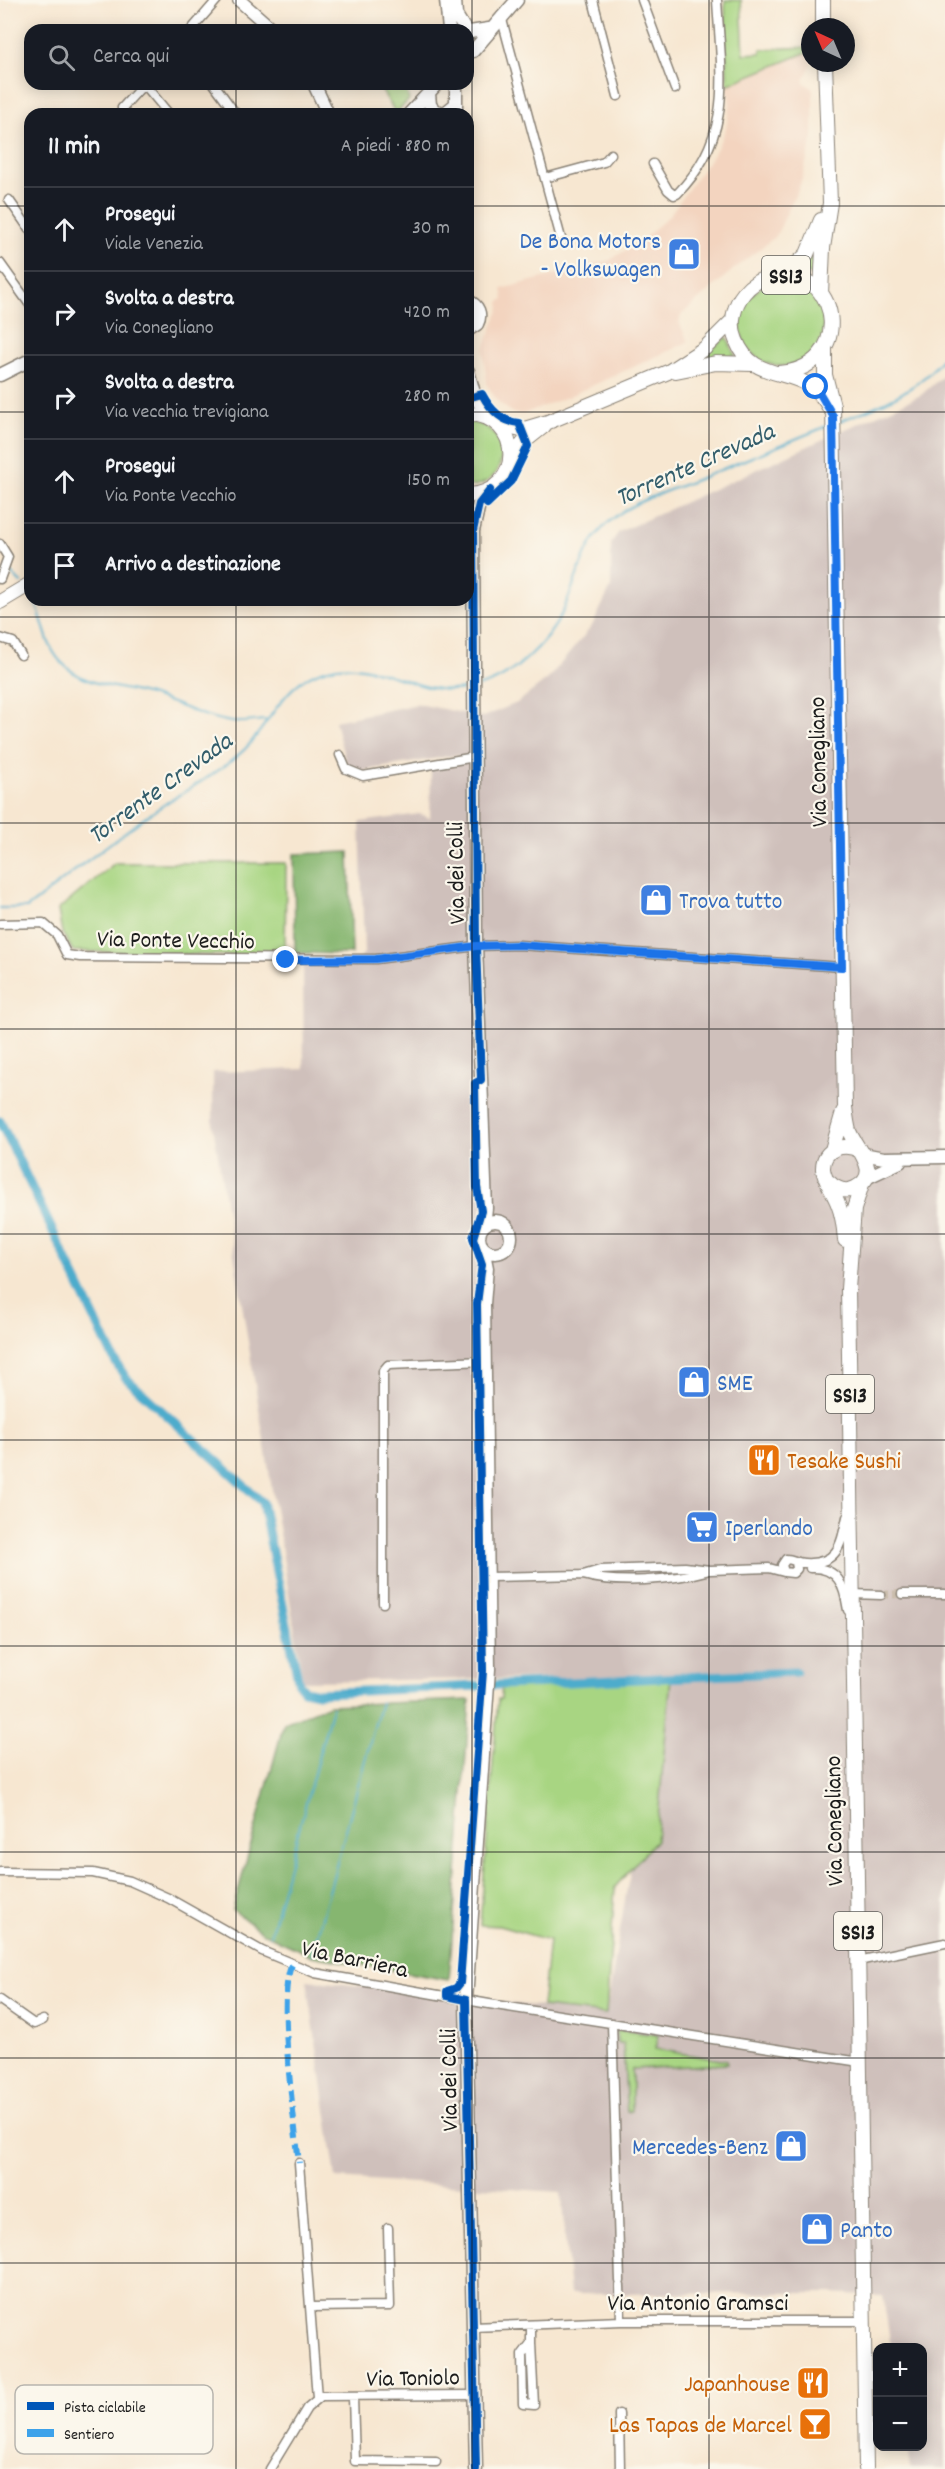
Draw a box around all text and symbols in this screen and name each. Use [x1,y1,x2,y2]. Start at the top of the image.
north arrow [801,18,855,72]
search box [24,24,474,90]
icon: search [45,41,78,74]
text: Cerca qui [93,42,169,73]
text: 11 min [48,129,100,166]
text: A piedi · 880 m [341,133,450,161]
text: Prosegui [105,200,175,231]
icon: ahead [48,213,81,246]
text: 30 m [412,215,450,243]
place label: De Bona Motors - Volkswagen [519,226,661,288]
text: Viale Venezia [105,231,203,259]
shop icon: De Bona Motors - Volkswagen [666,236,702,272]
road number: SS13 [762,256,810,294]
text: Svolta a destra [105,284,234,315]
icon: right [48,297,81,330]
text: 420 m [404,299,450,327]
text: Via Conegliano [105,315,214,343]
text: Svolta a destra [105,368,234,399]
route start [802,373,828,399]
icon: right [48,381,81,414]
text: 280 m [404,383,450,411]
text: Via vecchia trevigiana [105,399,268,427]
water label: Torrente Crevada [610,414,783,518]
text: Prosegui [105,452,175,483]
icon: ahead [48,465,81,498]
text: 150 m [407,467,450,495]
text: Via Ponte Vecchio [105,483,236,511]
icon: arrive [48,549,81,582]
text: Arrivo a destinazione [105,550,281,581]
street label: Via Conegliano [802,696,838,827]
water label: Torrente Crevada [81,724,242,855]
street label: Via dei Colli [440,821,476,925]
shop icon: Trova tutto [638,882,674,918]
place label: Trova tutto [679,886,783,920]
street label: Via Ponte Vecchio [97,924,255,960]
route end [272,946,298,972]
shop icon: SME [676,1364,712,1400]
place label: SME [717,1368,753,1402]
road number: SS13 [826,1375,874,1413]
restaurant icon: Tesake Sushi [746,1442,782,1478]
place label: Tesake Sushi [787,1446,901,1480]
supermarket icon: Iperlando [684,1509,720,1545]
place label: Iperlando [725,1513,813,1547]
street label: Via Conegliano [818,1755,854,1886]
road number: SS13 [834,1912,882,1950]
street label: Via Barriera [298,1933,412,1989]
street label: Via dei Colli [433,2028,469,2132]
shop icon: Mercedes-Benz [773,2128,809,2164]
place label: Mercedes-Benz [632,2132,768,2166]
shop icon: Panto [799,2211,835,2247]
place label: Panto [840,2215,893,2249]
street label: Via Antonio Gramsci [608,2288,788,2322]
map controls [873,2343,927,2451]
button: + [873,2343,927,2397]
street label: Via Toniolo [366,2362,460,2398]
restaurant icon: Japanhouse [795,2365,831,2401]
place label: Japanhouse [684,2369,790,2403]
legend [15,2385,213,2454]
text: Pista ciclabile [64,2397,146,2420]
button: − [873,2397,927,2451]
bar icon: Las Tapas de Marcel [797,2406,833,2442]
place label: Las Tapas de Marcel [609,2410,792,2444]
text: Sentiero [64,2424,114,2447]

